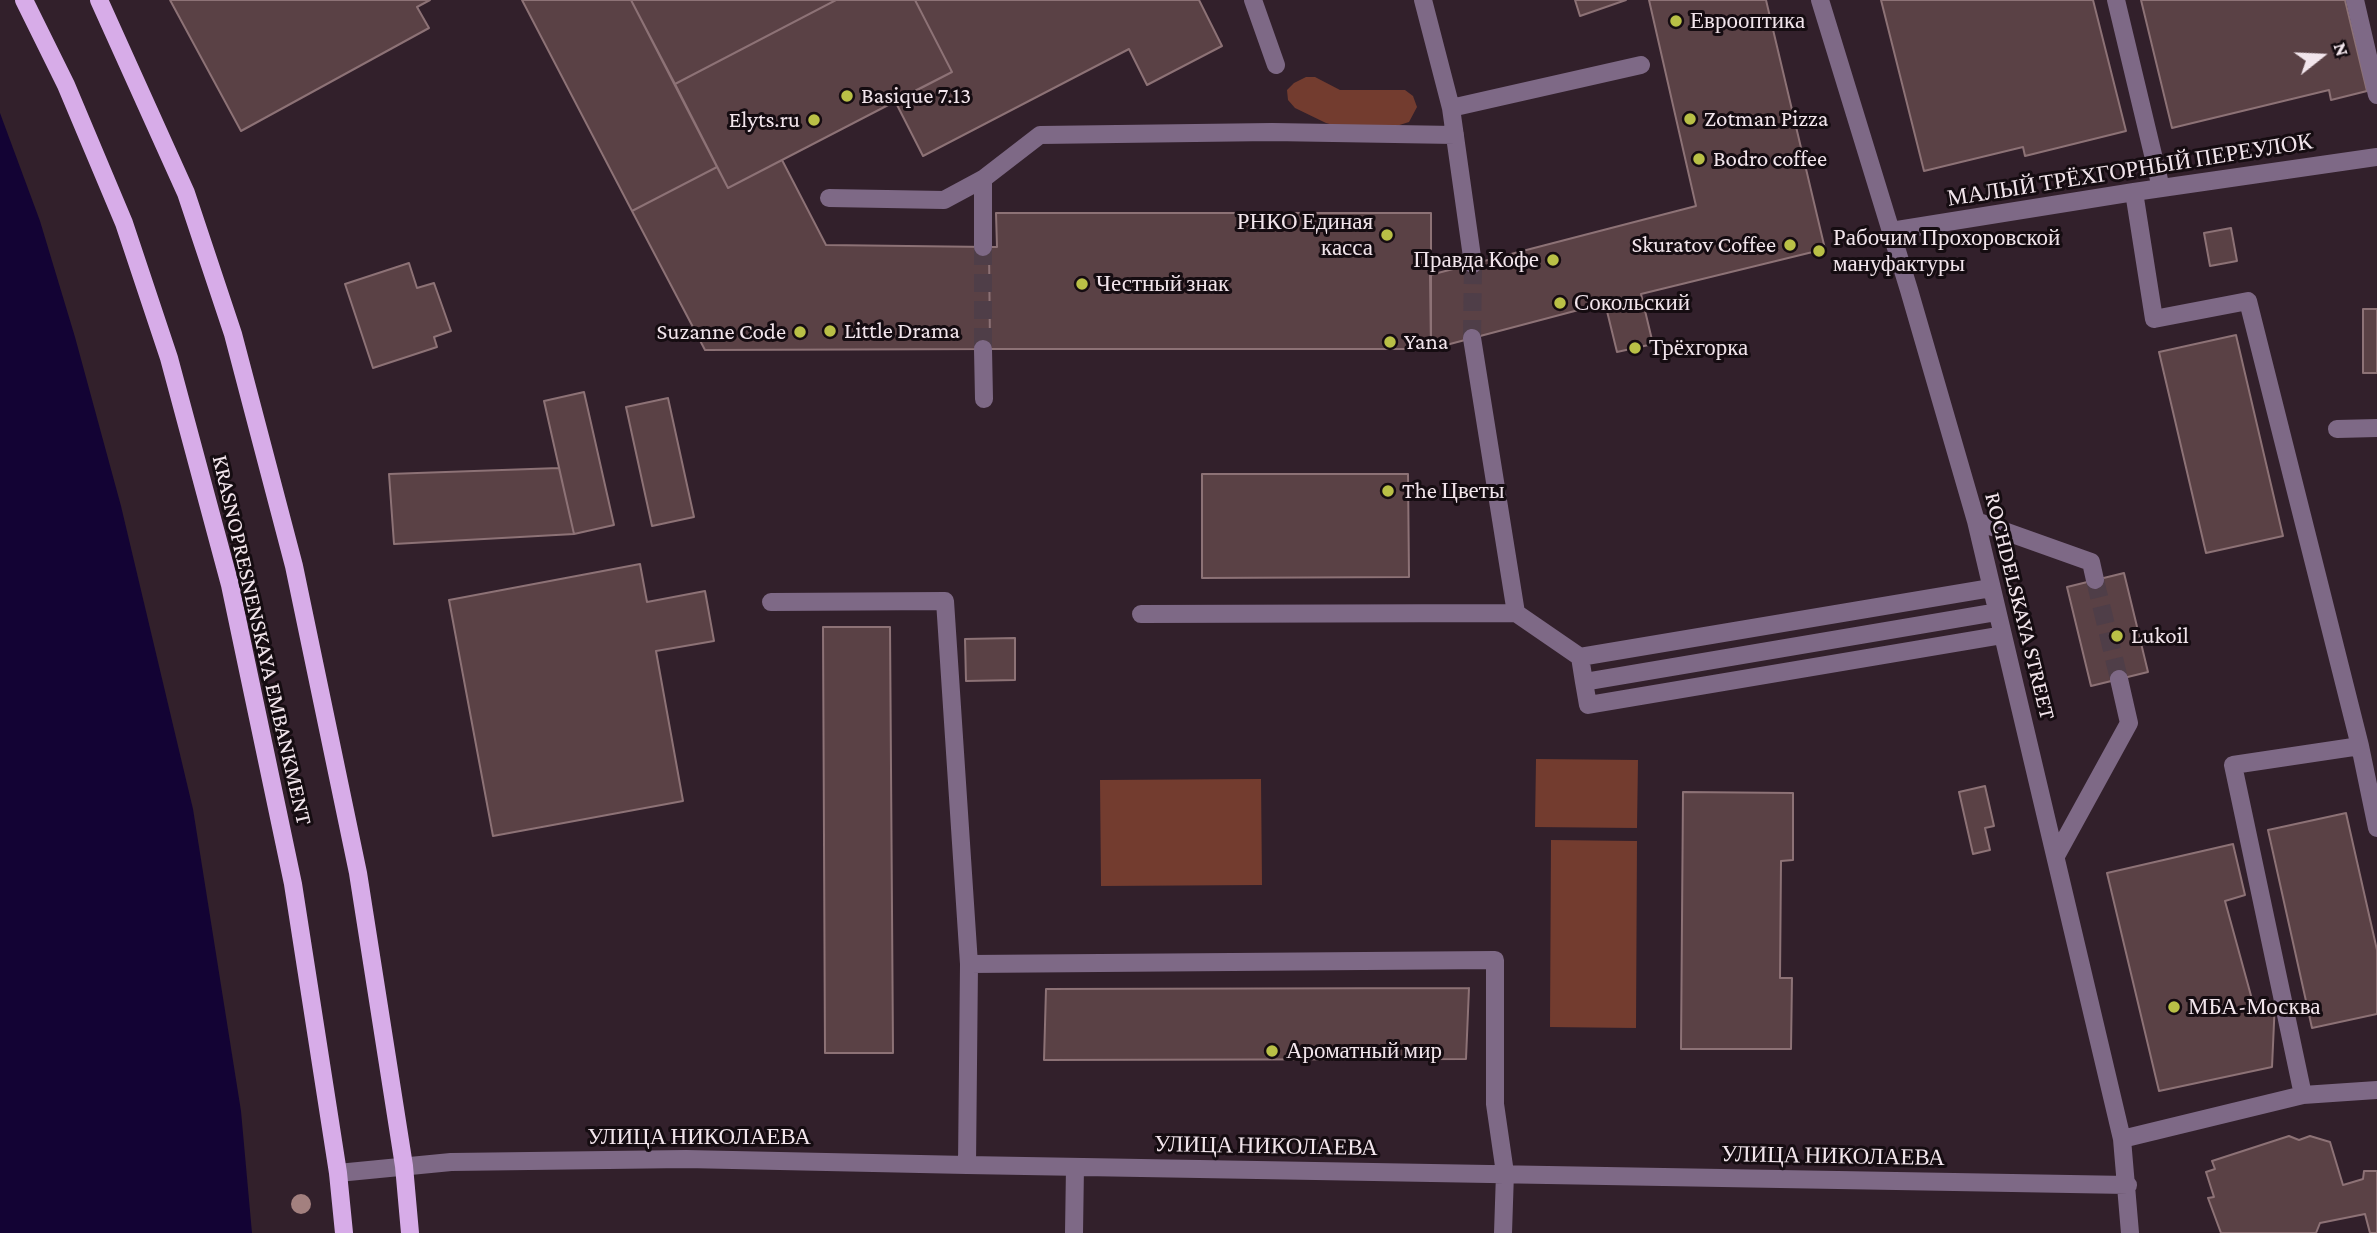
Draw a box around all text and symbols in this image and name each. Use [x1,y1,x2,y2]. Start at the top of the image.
place label: Еврооптика [1690,7,1805,35]
marker: Еврооптика [1668,13,1684,29]
north arrow [2286,21,2356,91]
text: N [2329,40,2353,59]
place label: Basique 7.13 [861,82,971,110]
marker: Basique 7.13 [839,88,855,104]
place label: Zotman Pizza [1704,105,1829,133]
place label: Elyts.ru [729,106,800,134]
marker: Zotman Pizza [1682,111,1698,127]
marker: Elyts.ru [806,112,822,128]
street label: МАЛЫЙ ТРЁХГОРНЫЙ ПЕРЕУЛОК [1945,127,2315,213]
place label: Bodro coffee [1713,145,1827,173]
marker: Bodro coffee [1691,151,1707,167]
place label: РНКО Единая касса [1237,208,1373,262]
place label: Рабочим Прохоровской мануфактуры [1833,224,2060,278]
marker: РНКО Единая касса [1379,227,1395,243]
place label: Skuratov Coffee [1631,231,1776,259]
marker: Skuratov Coffee [1782,237,1798,253]
marker: Рабочим Прохоровской мануфактуры [1811,243,1827,259]
place label: Правда Кофе [1413,246,1539,274]
marker: Правда Кофе [1545,252,1561,268]
place label: Честный знак [1096,270,1229,298]
marker: Честный знак [1074,276,1090,292]
place label: Сокольский [1574,289,1690,317]
marker: Сокольский [1552,295,1568,311]
place label: Little Drama [844,317,960,345]
place label: Suzanne Code [656,318,786,346]
marker: Little Drama [822,323,838,339]
marker: Suzanne Code [792,324,808,340]
place label: Yana [1404,328,1448,356]
marker: Yana [1382,334,1398,350]
place label: Трёхгорка [1649,334,1748,362]
marker: Трёхгорка [1627,340,1643,356]
street label: KRASNOPRESNENSKAYA EMBANKMENT [206,452,318,828]
place label: The Цветы [1402,477,1504,505]
marker: The Цветы [1380,483,1396,499]
street label: ROCHDELSKAYA STREET [1978,489,2062,723]
place label: Lukoil [2131,622,2189,650]
marker: Lukoil [2109,628,2125,644]
place label: МБА-Москва [2188,993,2320,1021]
marker: МБА-Москва [2166,999,2182,1015]
place label: Ароматный мир [1286,1037,1442,1065]
marker: Ароматный мир [1264,1043,1280,1059]
street label: УЛИЦА НИКОЛАЕВА [587,1123,811,1151]
street label: УЛИЦА НИКОЛАЕВА [1154,1130,1378,1162]
street label: УЛИЦА НИКОЛАЕВА [1721,1140,1945,1172]

